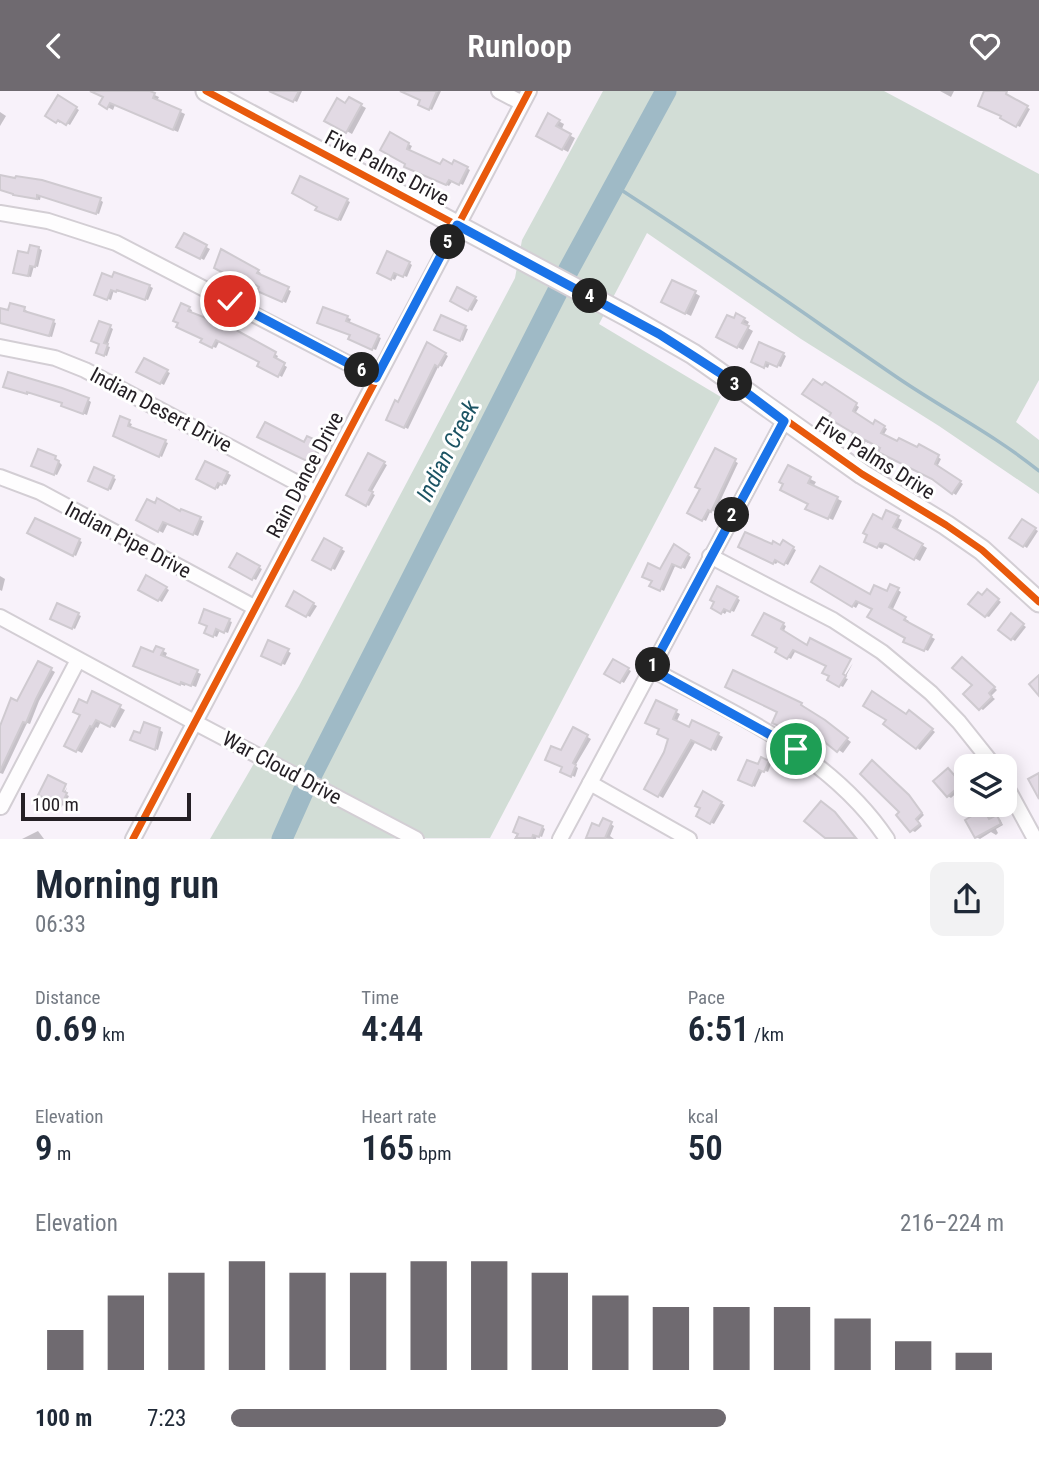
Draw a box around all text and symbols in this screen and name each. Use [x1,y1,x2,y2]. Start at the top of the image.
icon: back [35,27,73,65]
text: Runloop [467,27,572,65]
icon: heart [966,27,1004,65]
street label: Five Palms Drive [321,125,453,211]
pin: 5 [430,225,466,259]
text: 5 [443,230,452,253]
pin [200,271,260,331]
pin: 4 [572,279,608,313]
icon: check [211,282,249,320]
text: 4 [585,284,594,307]
pin: 6 [344,353,380,387]
text: 6 [357,358,366,381]
street label: Indian Desert Drive [86,363,236,457]
pin: 3 [718,367,752,401]
text: 3 [730,372,739,395]
water label: Indian Creek [411,395,485,506]
street label: Rain Dance Drive [262,408,348,542]
street label: Five Palms Drive [811,412,940,505]
street label: Indian Pipe Drive [61,497,195,583]
pin: 2 [714,497,750,533]
text: 2 [727,503,736,526]
pin: 1 [636,647,670,683]
text: 1 [648,653,657,676]
pin [766,719,826,779]
street label: War Cloud Drive [218,727,346,810]
icon: arrive [777,730,815,768]
map controls [954,754,1017,817]
button: layers [954,754,1017,817]
scale bar [21,789,191,821]
text: 100 m [32,793,79,816]
button: share [930,862,1004,936]
text: Morning run [35,863,219,907]
text: 06:33 [35,911,86,938]
text: Distance [35,986,100,1009]
text: Time [361,986,399,1009]
text: Pace [688,986,725,1009]
text: 0.69 [35,1009,98,1050]
text: 4:44 [361,1009,423,1050]
text: 6:51 [688,1009,750,1050]
text: km [98,1023,125,1046]
text: /km [750,1023,784,1046]
text: Elevation [35,1105,103,1128]
text: Heart rate [361,1105,436,1128]
text: kcal [688,1105,718,1128]
text: 9 [35,1128,53,1169]
text: 165 [361,1128,414,1169]
text: 50 [688,1128,723,1169]
text: m [53,1142,71,1165]
text: bpm [414,1142,452,1165]
text: Elevation [35,1210,118,1237]
text: 216–224 m [900,1210,1004,1237]
text: 100 m [35,1405,92,1432]
text: 7:23 [147,1405,186,1432]

